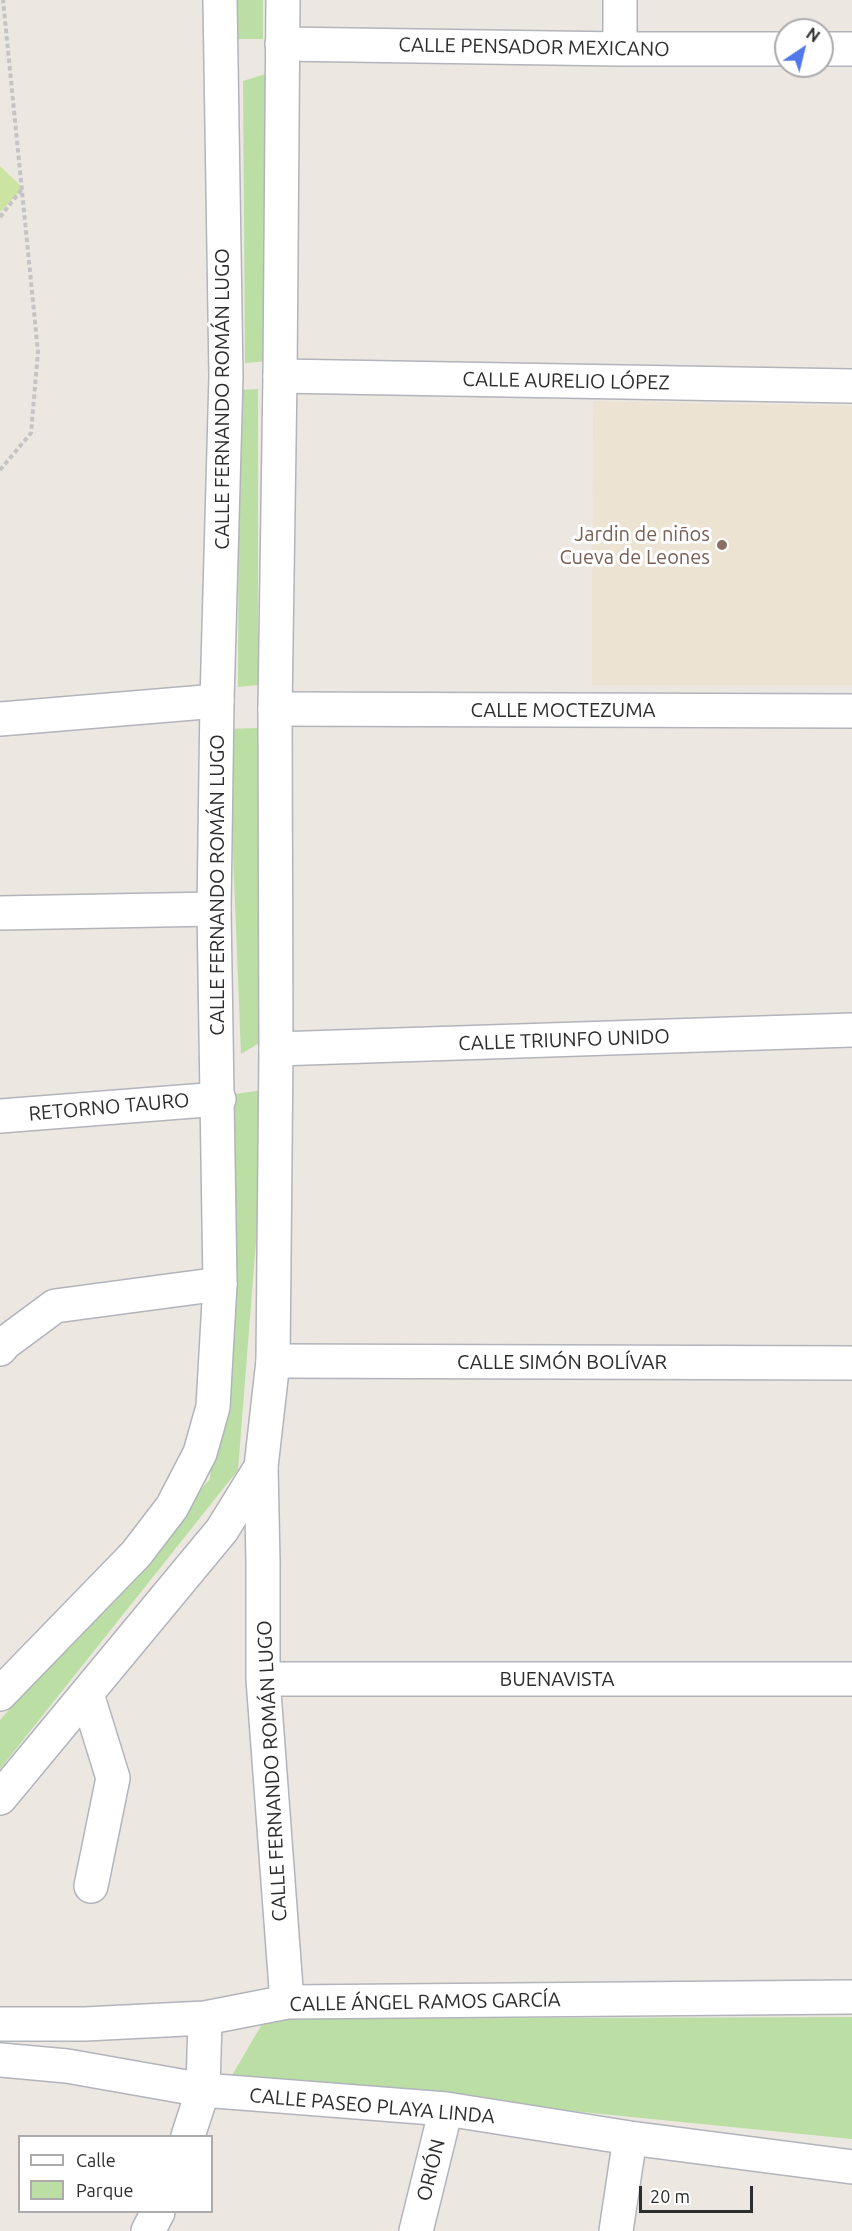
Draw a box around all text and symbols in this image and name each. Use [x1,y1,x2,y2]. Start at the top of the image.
north arrow [774,18,834,78]
text: N [803,24,823,46]
street label: CALLE PENSADOR MEXICANO [398,33,670,61]
street label: CALLE FERNANDO ROMÁN LUGO [210,248,234,550]
street label: CALLE AURELIO LÓPEZ [462,367,670,395]
place label: Jardin de niños Cueva de Leones [559,522,710,569]
marker: Jardin de niños Cueva de Leones [715,538,729,552]
street label: CALLE MOCTEZUMA [470,698,656,722]
street label: CALLE FERNANDO ROMÁN LUGO [205,734,229,1036]
street label: CALLE TRIUNFO UNIDO [458,1024,670,1056]
street label: RETORNO TAURO [28,1088,190,1126]
street label: CALLE SIMÓN BOLÍVAR [457,1350,667,1374]
street label: CALLE FERNANDO ROMÁN LUGO [252,1620,292,1922]
street label: BUENAVISTA [499,1667,615,1691]
street label: CALLE ÁNGEL RAMOS GARCÍA [289,1988,561,2016]
street label: CALLE PASEO PLAYA LINDA [248,2083,496,2129]
legend [18,2135,213,2213]
street label: ORIÓN [412,2137,450,2203]
text: Calle [76,2150,116,2170]
scale bar [642,2174,756,2212]
text: Parque [76,2180,133,2200]
text: 20 m [650,2186,690,2206]

